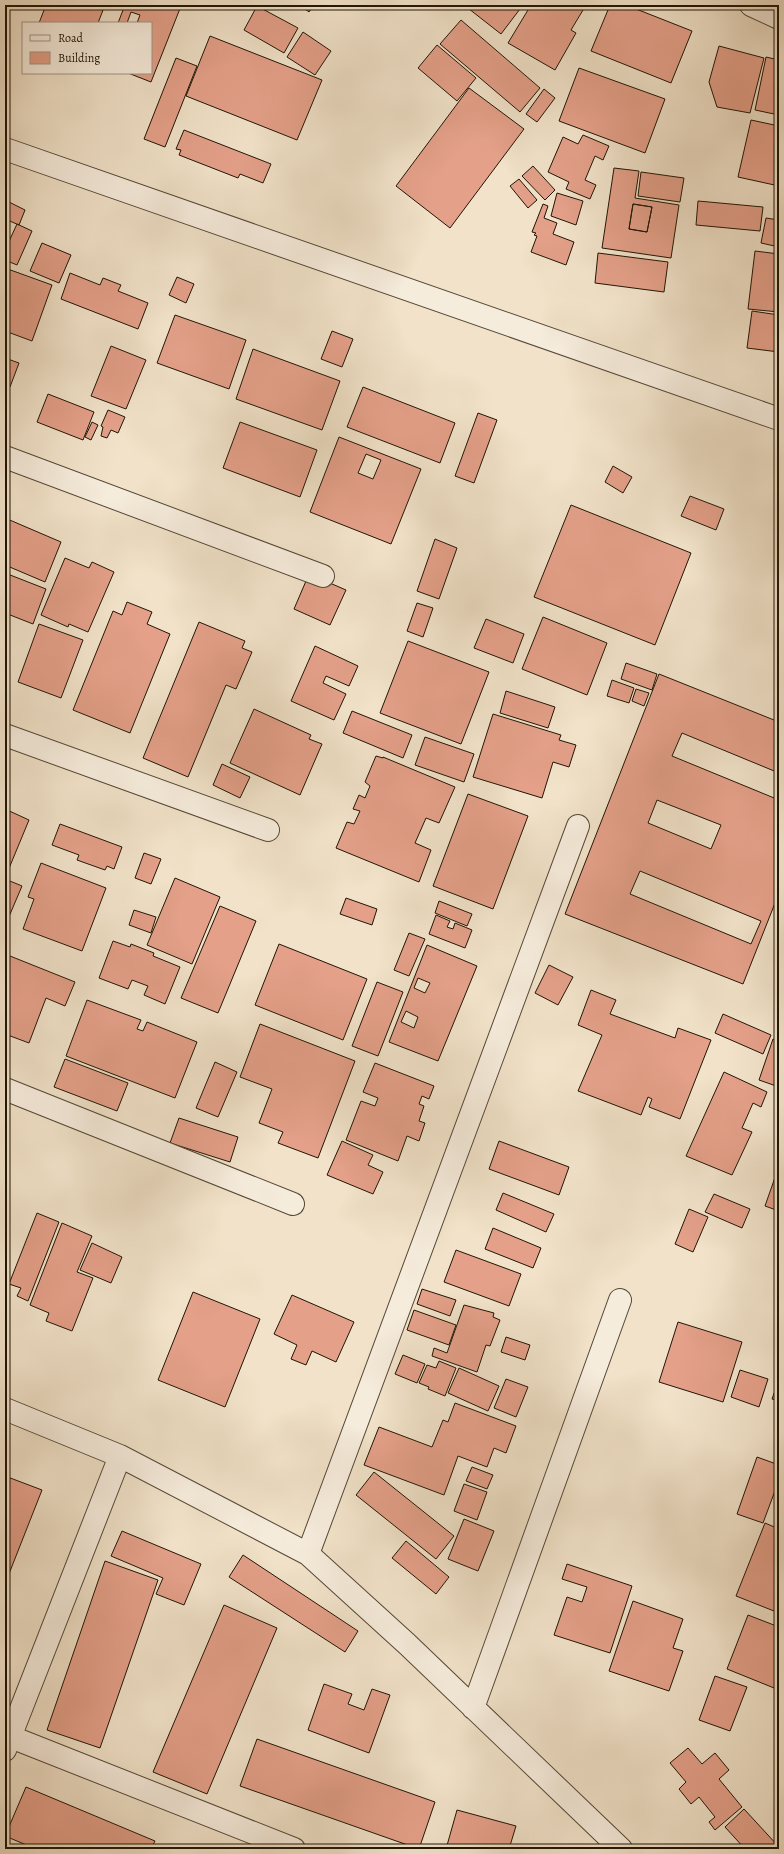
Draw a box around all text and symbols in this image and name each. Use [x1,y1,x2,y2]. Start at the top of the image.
legend [22,22,152,74]
text: Road [58,30,84,46]
text: Building [58,50,100,66]

